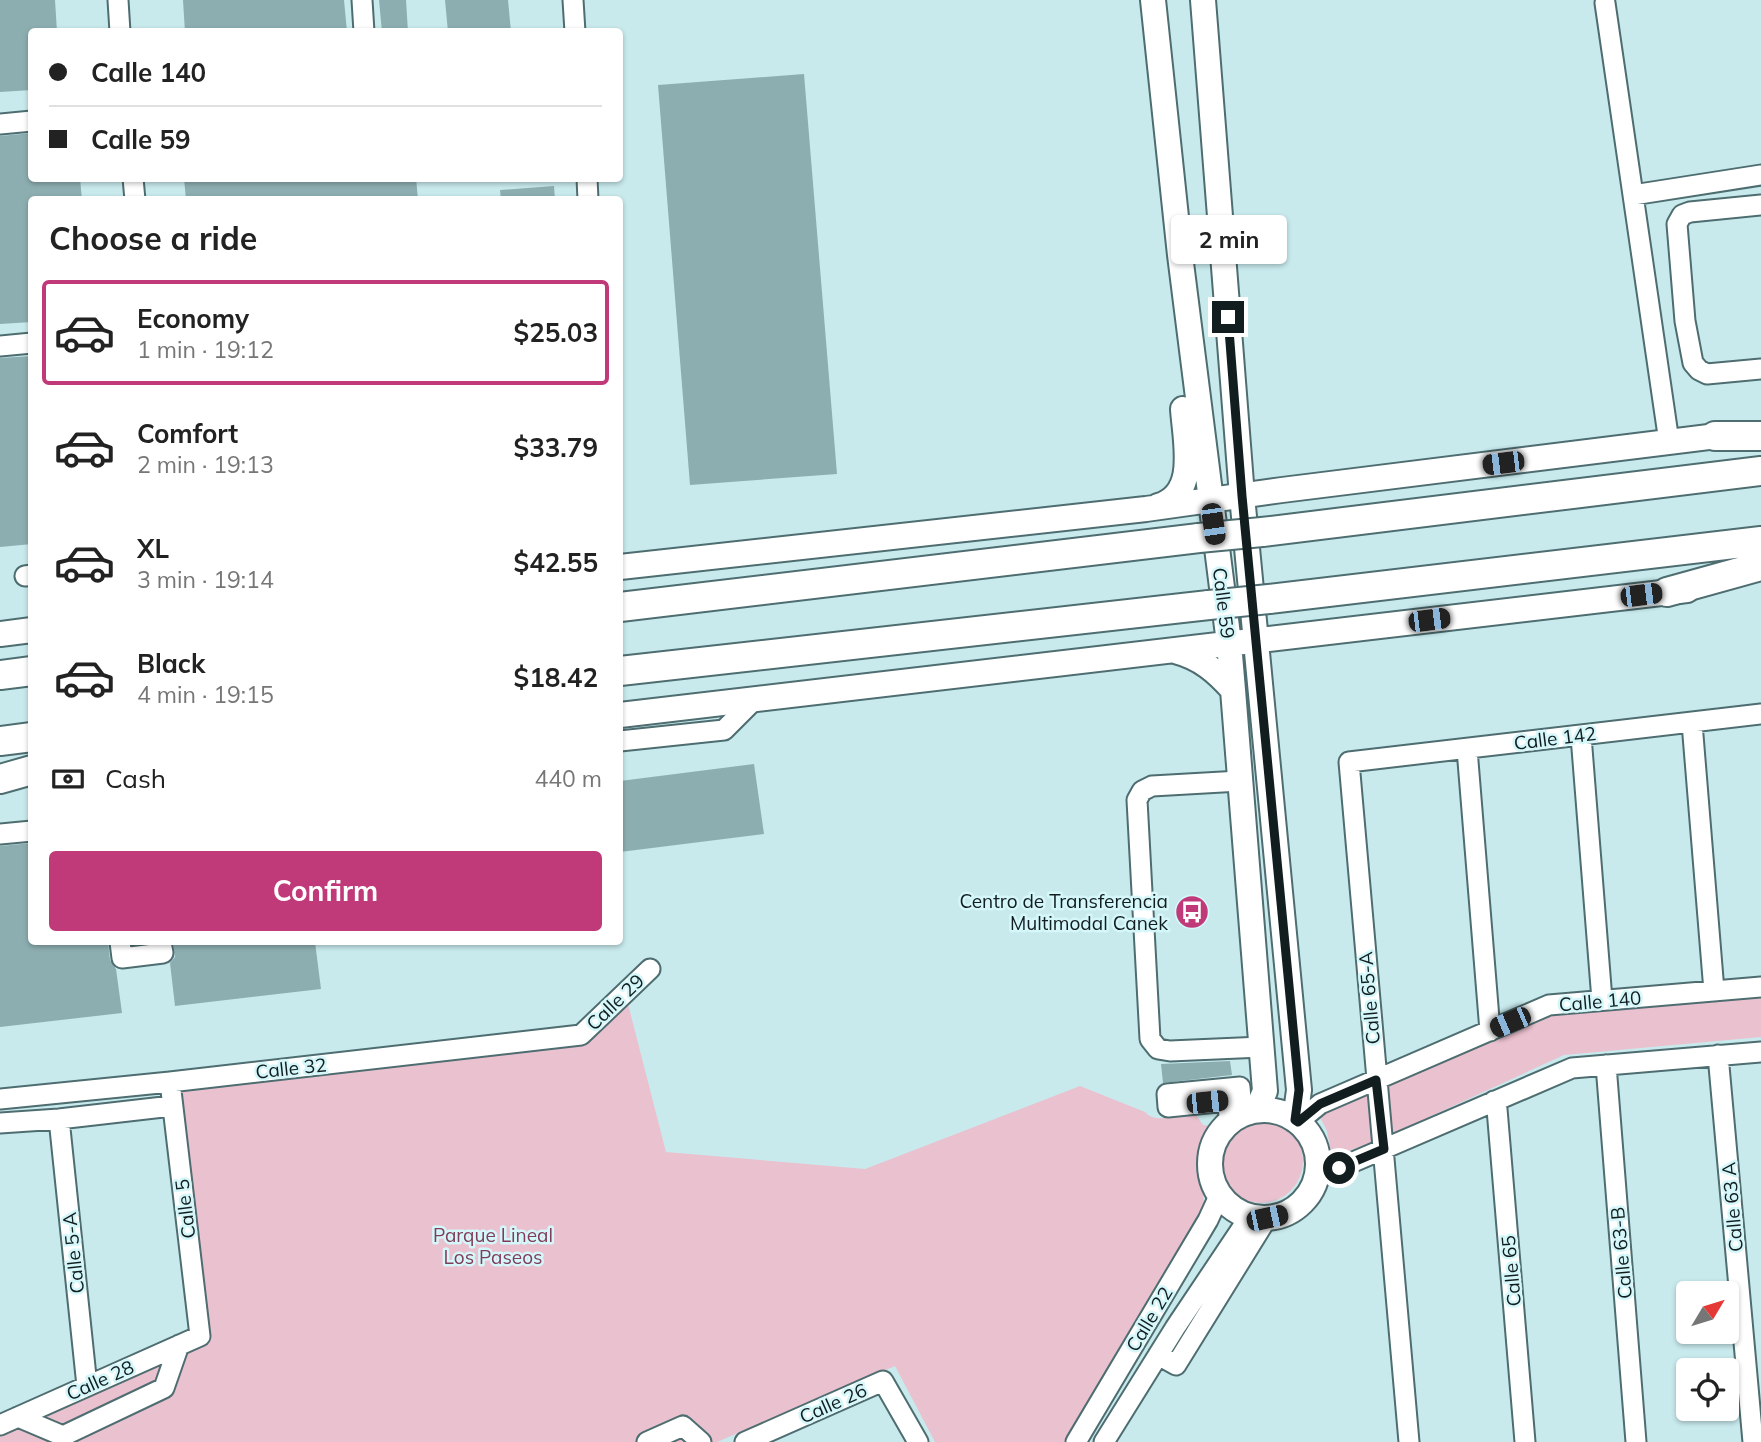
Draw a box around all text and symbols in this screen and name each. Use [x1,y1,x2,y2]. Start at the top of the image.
text: Calle 140 [91,56,206,89]
text: Calle 59 [91,123,191,156]
callout: 2 min [1170,216,1286,264]
text: Choose a ride [49,218,257,258]
text: 2 min [1199,225,1259,254]
icon: car [53,301,116,364]
route end [1212,301,1244,333]
text: Economy [137,302,249,335]
text: $25.03 [514,316,598,349]
text: 1 min · 19:12 [137,335,274,364]
icon: car [53,416,116,479]
text: Comfort [137,417,238,450]
text: $33.79 [514,431,598,464]
text: 2 min · 19:13 [137,450,274,479]
car [1481,450,1526,476]
car [1200,502,1227,546]
icon: car [53,531,116,594]
text: XL [137,532,169,565]
text: $42.55 [514,546,598,579]
text: 3 min · 19:14 [137,565,274,594]
street label: Calle 59 [1208,566,1240,640]
car [1619,582,1664,608]
car [1407,607,1452,633]
icon: car [53,646,116,709]
text: Black [137,647,205,680]
text: $18.42 [514,661,598,694]
text: 4 min · 19:15 [137,680,274,709]
street label: Calle 142 [1513,721,1597,755]
icon: cash [49,760,87,798]
text: Cash [105,762,166,795]
text: 440 m [534,764,602,793]
button: Confirm [49,851,602,931]
place label: Centro de Transferencia Multimodal Canek [959,889,1168,935]
bus stop icon: Centro de Transferencia Multimodal Canek [1173,893,1211,931]
street label: Calle 65-A [1353,951,1385,1045]
street label: Calle 29 [581,969,649,1035]
street label: Calle 140 [1558,985,1642,1017]
car [1487,1004,1534,1040]
street label: Calle 32 [254,1052,328,1084]
car [1186,1089,1229,1115]
route start [1323,1152,1355,1184]
street label: Calle 63 A [1716,1161,1748,1253]
street label: Calle 5 [169,1178,201,1240]
car [1245,1203,1290,1233]
street label: Calle 63-B [1605,1206,1637,1300]
street label: Calle 5-A [57,1211,89,1295]
park label: Parque Lineal Los Paseos [433,1223,553,1269]
street label: Calle 65 [1496,1234,1526,1308]
north arrow [1676,1281,1740,1344]
map controls [1676,1281,1739,1421]
street label: Calle 22 [1120,1282,1178,1356]
street label: Calle 28 [63,1355,137,1405]
button: locate [1676,1358,1739,1421]
street label: Calle 26 [796,1378,870,1428]

